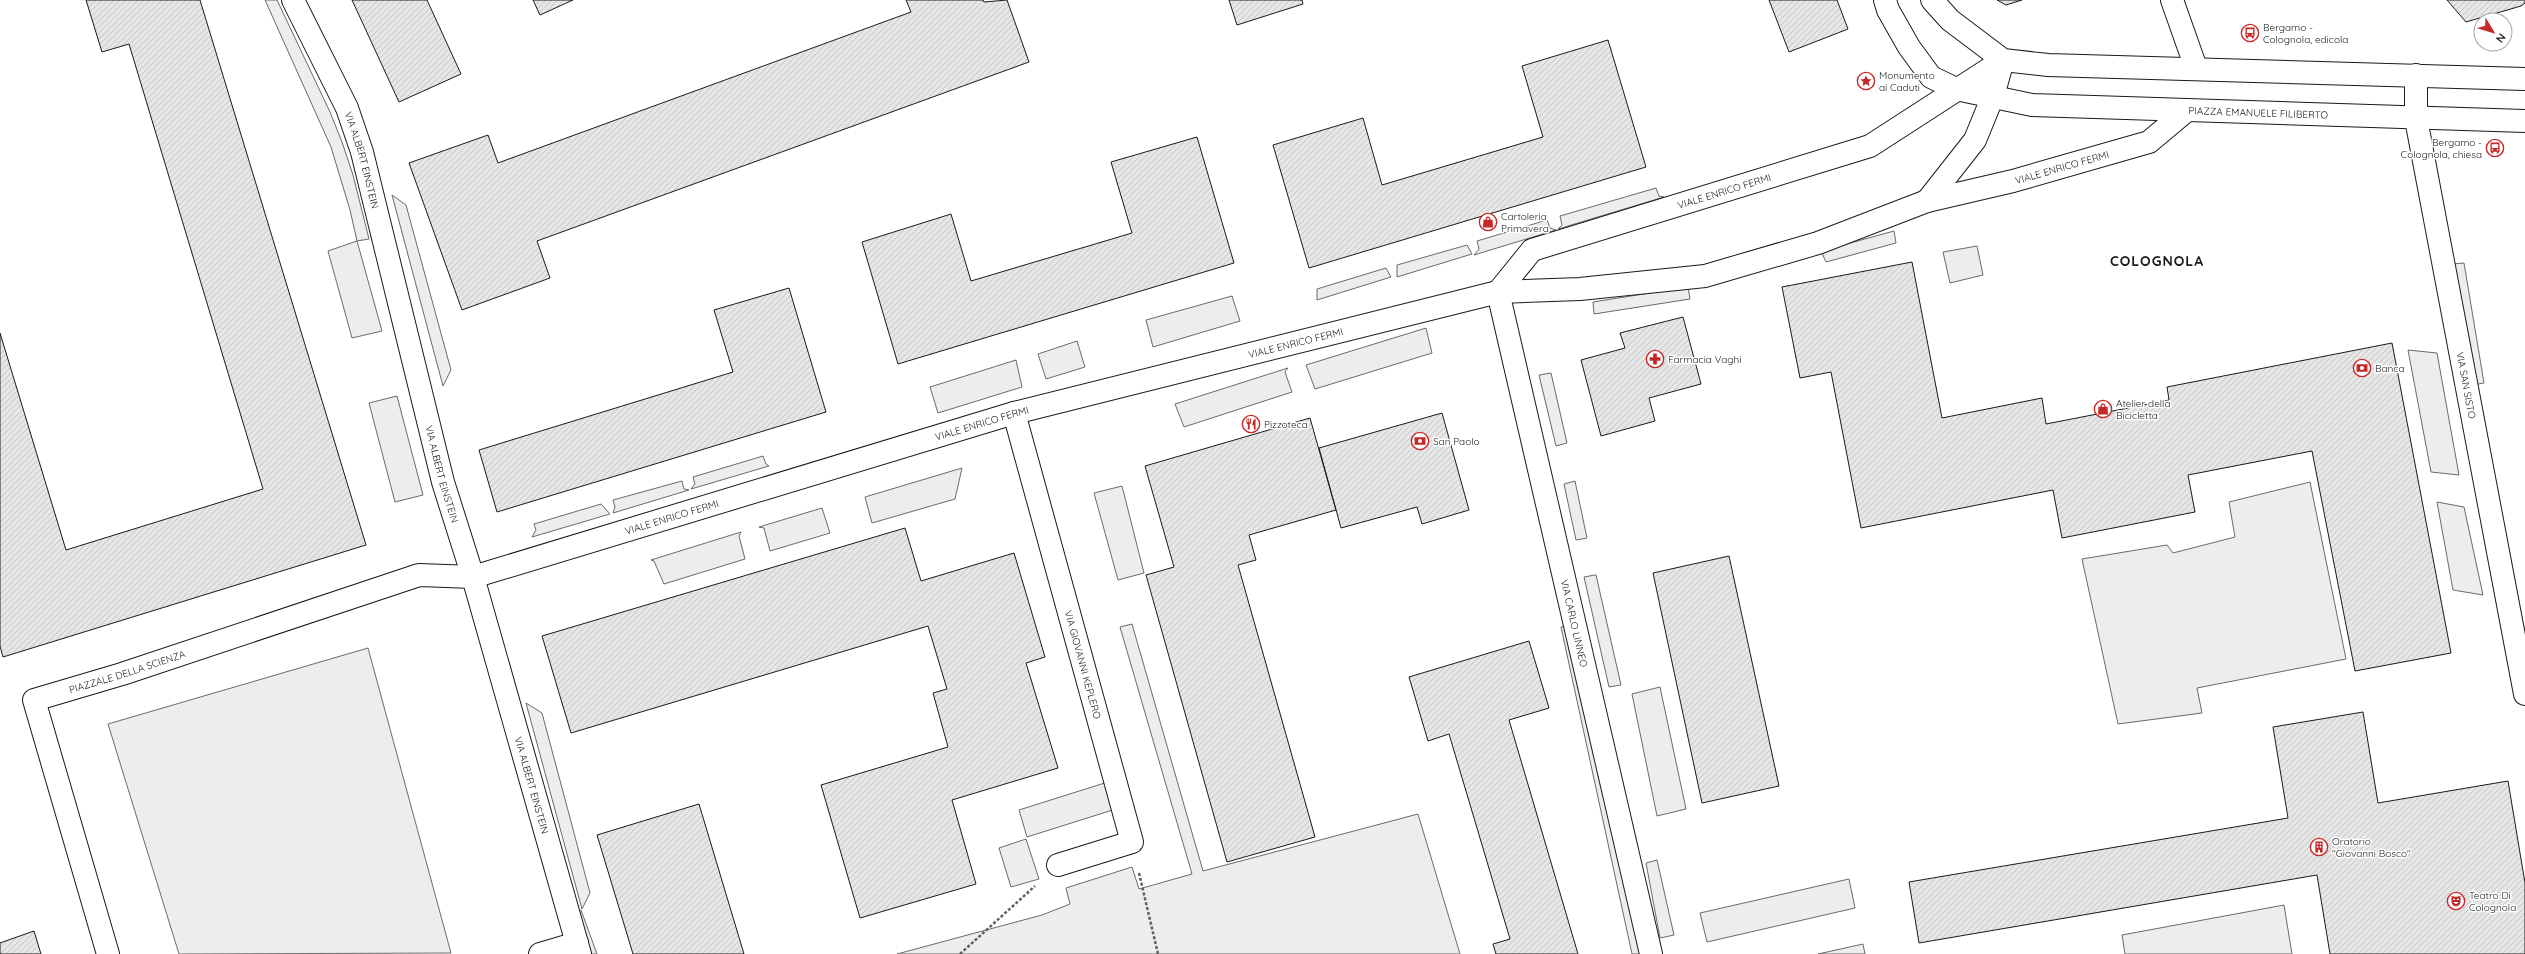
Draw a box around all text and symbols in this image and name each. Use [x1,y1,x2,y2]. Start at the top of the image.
north arrow [2473,12,2513,52]
place label: Bergamo - Colognola, edicola [2263,21,2348,46]
bus stop icon: Bergamo - Colognola, edicola [2240,23,2260,43]
text: N [2493,31,2509,46]
place label: Monumento ai Caduti [1879,69,1935,94]
place icon: Monumento ai Caduti [1856,71,1876,91]
street label: PIAZZA EMANUELE FILIBERTO [2188,104,2329,122]
street label: VIA ALBERT EINSTEIN [342,110,382,210]
place label: Bergamo - Colognola, chiesa [2401,136,2482,161]
bus stop icon: Bergamo - Colognola, chiesa [2485,138,2505,158]
street label: VIALE ENRICO FERMI [2013,148,2111,187]
street label: VIALE ENRICO FERMI [1676,171,1773,212]
place label: Cartoleria Primavera [1501,210,1549,235]
shop icon: Cartoleria Primavera [1478,212,1498,232]
district label: COLOGNOLA [2110,252,2204,270]
street label: VIALE ENRICO FERMI [1247,325,1345,361]
pharmacy icon: Farmacia Vaghi [1645,349,1665,369]
street label: VIA SAN SISTO [2453,351,2479,420]
place label: Farmacia Vaghi [1668,353,1741,366]
bank icon: Banca [2352,358,2372,378]
place label: Banca [2375,362,2405,375]
place label: Atelier della Bicicletta [2116,397,2170,422]
shop icon: Atelier della Bicicletta [2093,399,2113,419]
street label: VIALE ENRICO FERMI [933,404,1030,444]
restaurant icon: Pizzoteca [1241,414,1261,434]
place label: Pizzoteca [1264,418,1308,431]
street label: VIA ALBERT EINSTEIN [422,424,461,524]
bank icon: San Paolo [1410,431,1430,451]
place label: San Paolo [1433,435,1479,448]
street label: VIALE ENRICO FERMI [623,497,720,538]
street label: VIA CARLO LINNEO [1558,578,1591,669]
street label: VIA GIOVANNI KEPLERO [1062,609,1104,721]
street label: PIAZZALE DELLA SCIENZA [68,647,188,696]
street label: VIA ALBERT EINSTEIN [512,735,552,835]
place label: Oratorio "Giovanni Bosco" [2332,835,2411,860]
building icon: Oratorio "Giovanni Bosco" [2309,837,2329,857]
place label: Teatro Di Colognola [2469,889,2516,914]
theatre icon: Teatro Di Colognola [2446,891,2466,911]

